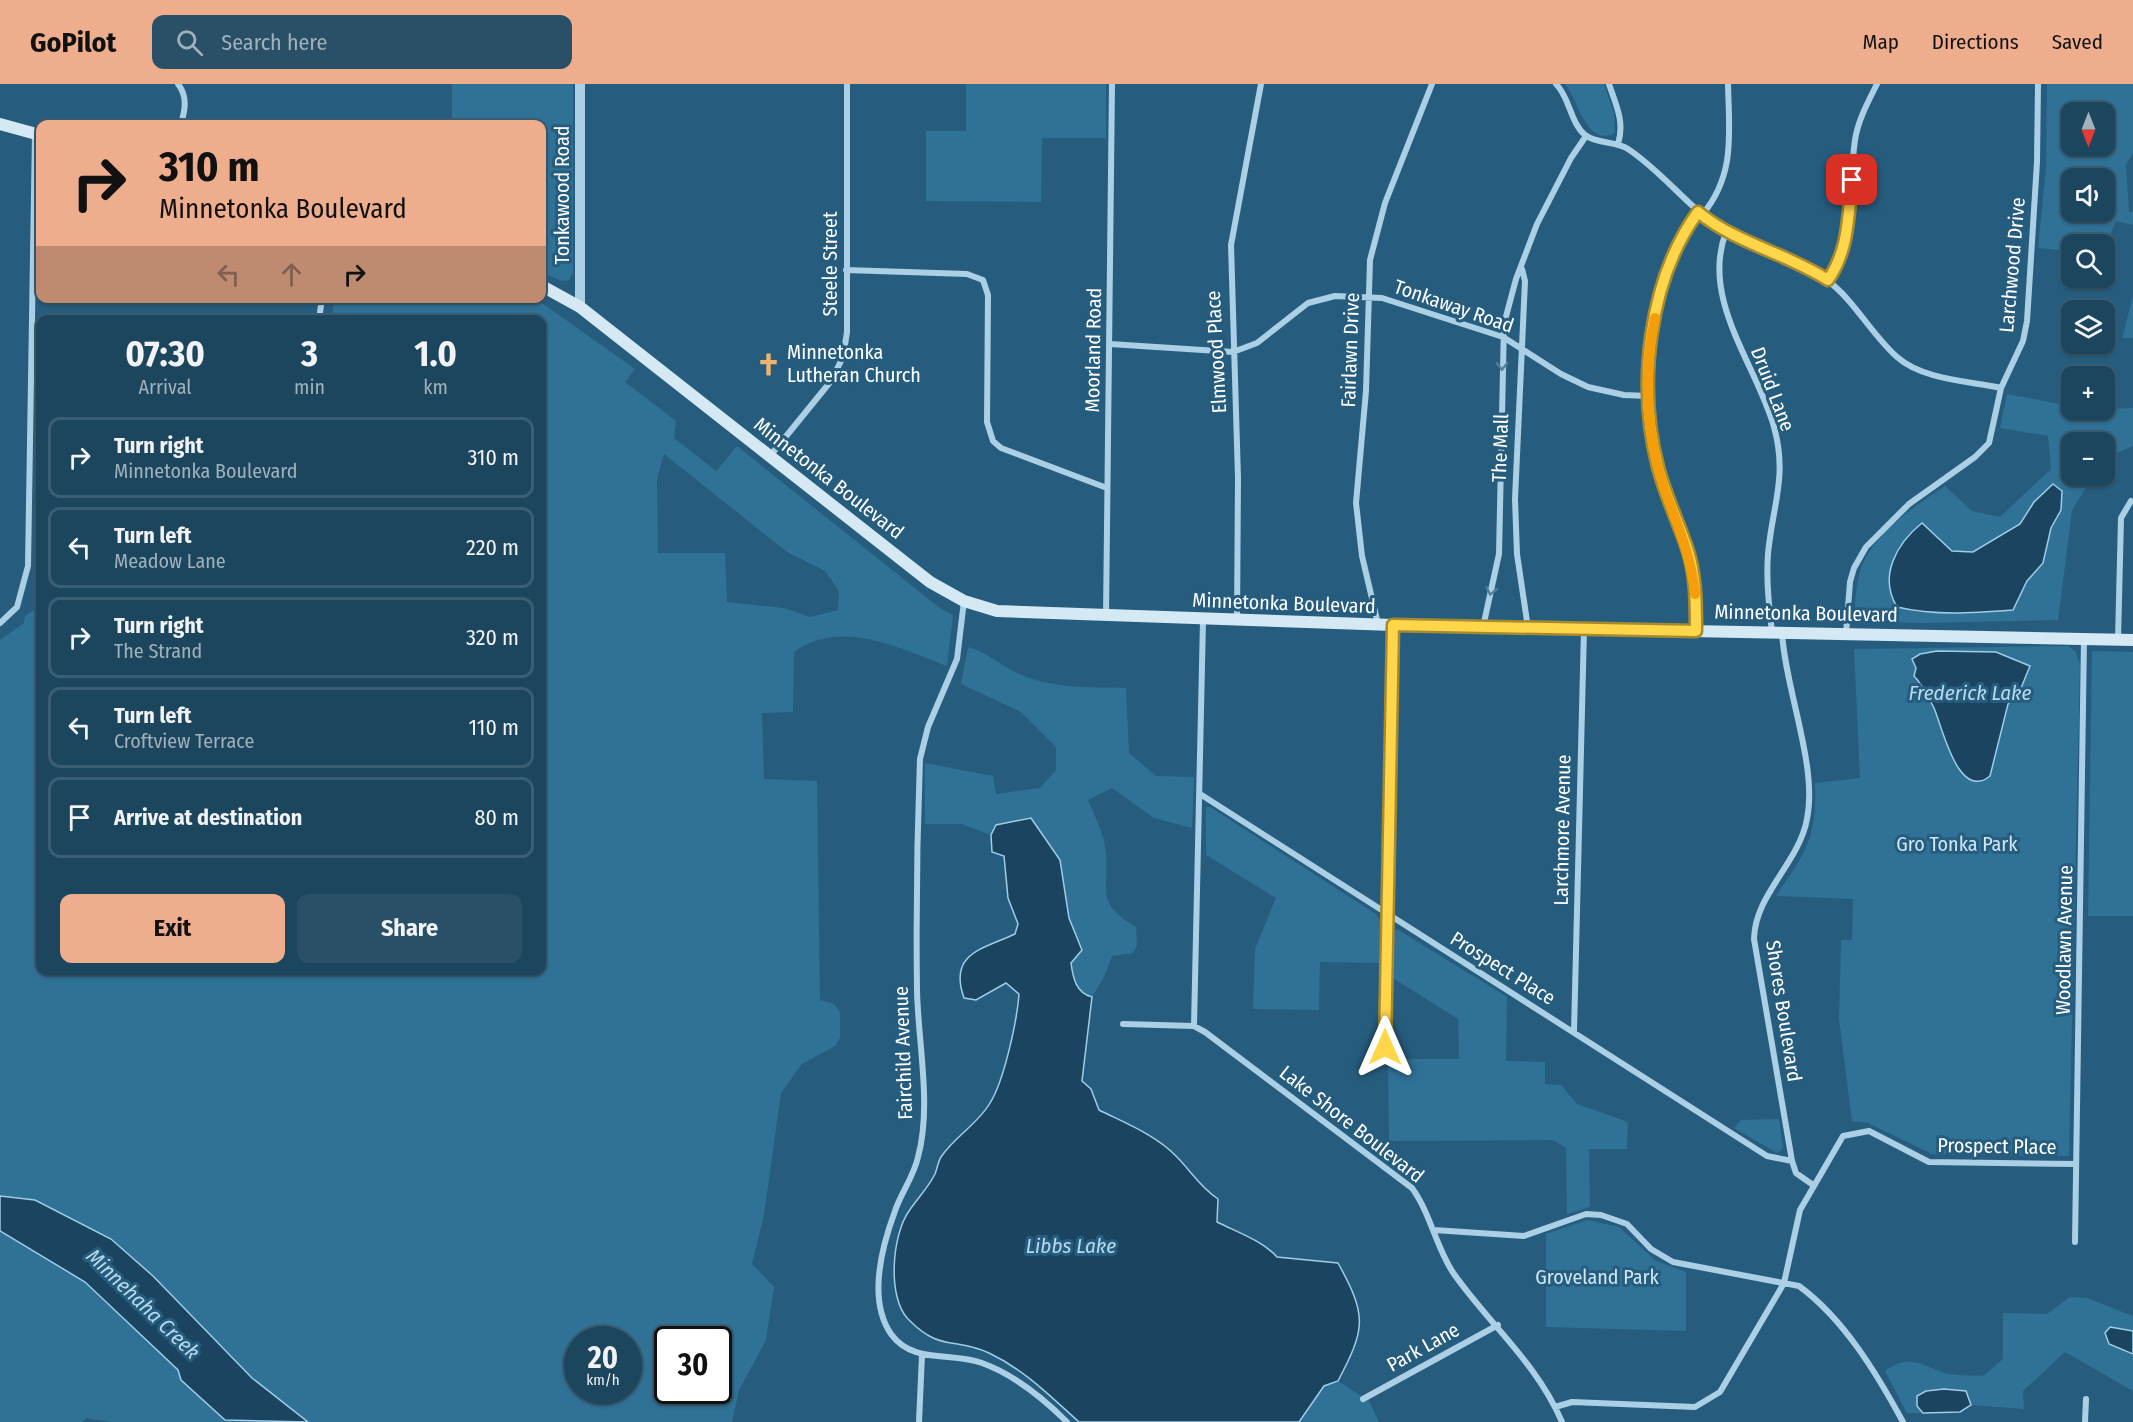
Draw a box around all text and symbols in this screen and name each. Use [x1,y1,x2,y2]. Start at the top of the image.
search box [152,15,572,69]
text: GoPilot [30,26,116,59]
icon: search [173,26,206,59]
text: Search here [221,29,327,56]
text: Map [1862,29,1899,55]
text: Directions [1932,29,2019,55]
text: Saved [2052,29,2103,55]
north arrow [2061,102,2115,156]
map controls [2061,102,2115,486]
street label: Tonkawood Road [550,126,574,264]
text: 310 m [159,142,260,192]
icon: right [60,144,138,222]
pin [1826,154,1877,205]
icon: arrive [1835,163,1868,196]
button: sound [2061,168,2115,222]
text: Minnetonka Boulevard [159,193,407,225]
street label: Larchwood Drive [1994,196,2030,334]
street label: Steele Street [818,211,842,316]
button: search [2061,234,2115,288]
icon: left [212,258,245,291]
icon: ahead [275,258,308,291]
icon: right [338,258,371,291]
street label: Tonkaway Road [1391,274,1517,338]
street label: Moorland Road [1080,287,1106,413]
street label: Elmwood Place [1201,290,1231,414]
street label: Fairlawn Drive [1336,292,1364,408]
button: layers [2061,300,2115,354]
text: 07:30 [125,332,205,376]
text: 3 [301,332,318,376]
text: 1.0 [414,332,457,376]
place label: Minnetonka Lutheran Church [787,340,921,387]
street label: Druid Lane [1746,343,1800,435]
church icon: Minnetonka Lutheran Church [756,351,782,377]
one-way arrow [1496,361,1508,370]
button: + [2061,366,2115,420]
text: Arrival [139,375,192,399]
text: min [294,375,325,399]
text: km [423,375,448,399]
street label: Minnetonka Boulevard [749,412,909,544]
street label: The Mall [1487,413,1513,483]
text: Turn right [114,432,203,459]
button: − [2061,432,2115,486]
icon: right [63,441,96,474]
text: 310 m [467,444,519,471]
text: Minnetonka Boulevard [114,459,298,483]
text: Turn left [114,522,192,549]
icon: left [63,531,96,564]
text: 220 m [466,534,519,561]
text: Meadow Lane [114,549,226,573]
one-way arrow [1486,585,1499,595]
street label: Minnetonka Boulevard [1192,588,1376,618]
street label: Minnetonka Boulevard [1714,599,1898,627]
text: Turn right [114,612,203,639]
icon: right [63,621,96,654]
text: 320 m [466,624,519,651]
text: The Strand [114,639,202,663]
water label: Frederick Lake [1909,680,2031,706]
text: Turn left [114,702,192,729]
icon: left [63,711,96,744]
text: 110 m [469,714,519,741]
text: Croftview Terrace [114,729,254,753]
street label: Larchmore Avenue [1549,754,1575,906]
icon: arrive [63,801,96,834]
text: Arrive at destination [114,804,302,831]
text: 80 m [474,804,519,831]
park label: Gro Tonka Park [1896,832,2018,856]
street label: Woodlawn Avenue [2051,865,2077,1015]
button: Exit [60,894,285,963]
button: Share [297,894,522,963]
street label: Prospect Place [1446,926,1560,1010]
street label: Shores Boulevard [1761,939,1807,1083]
street label: Fairchild Avenue [889,986,917,1120]
position arrow [1353,1015,1417,1079]
street label: Lake Shore Boulevard [1275,1060,1429,1188]
street label: Prospect Place [1937,1133,2057,1159]
water label: Libbs Lake [1026,1233,1116,1259]
water label: Minnehaha Creek [81,1243,205,1365]
park label: Groveland Park [1535,1265,1659,1289]
street label: Park Lane [1383,1317,1463,1377]
speed limit sign: 30 [654,1326,732,1404]
text: 20 [588,1340,618,1376]
text: km/h [586,1371,620,1389]

